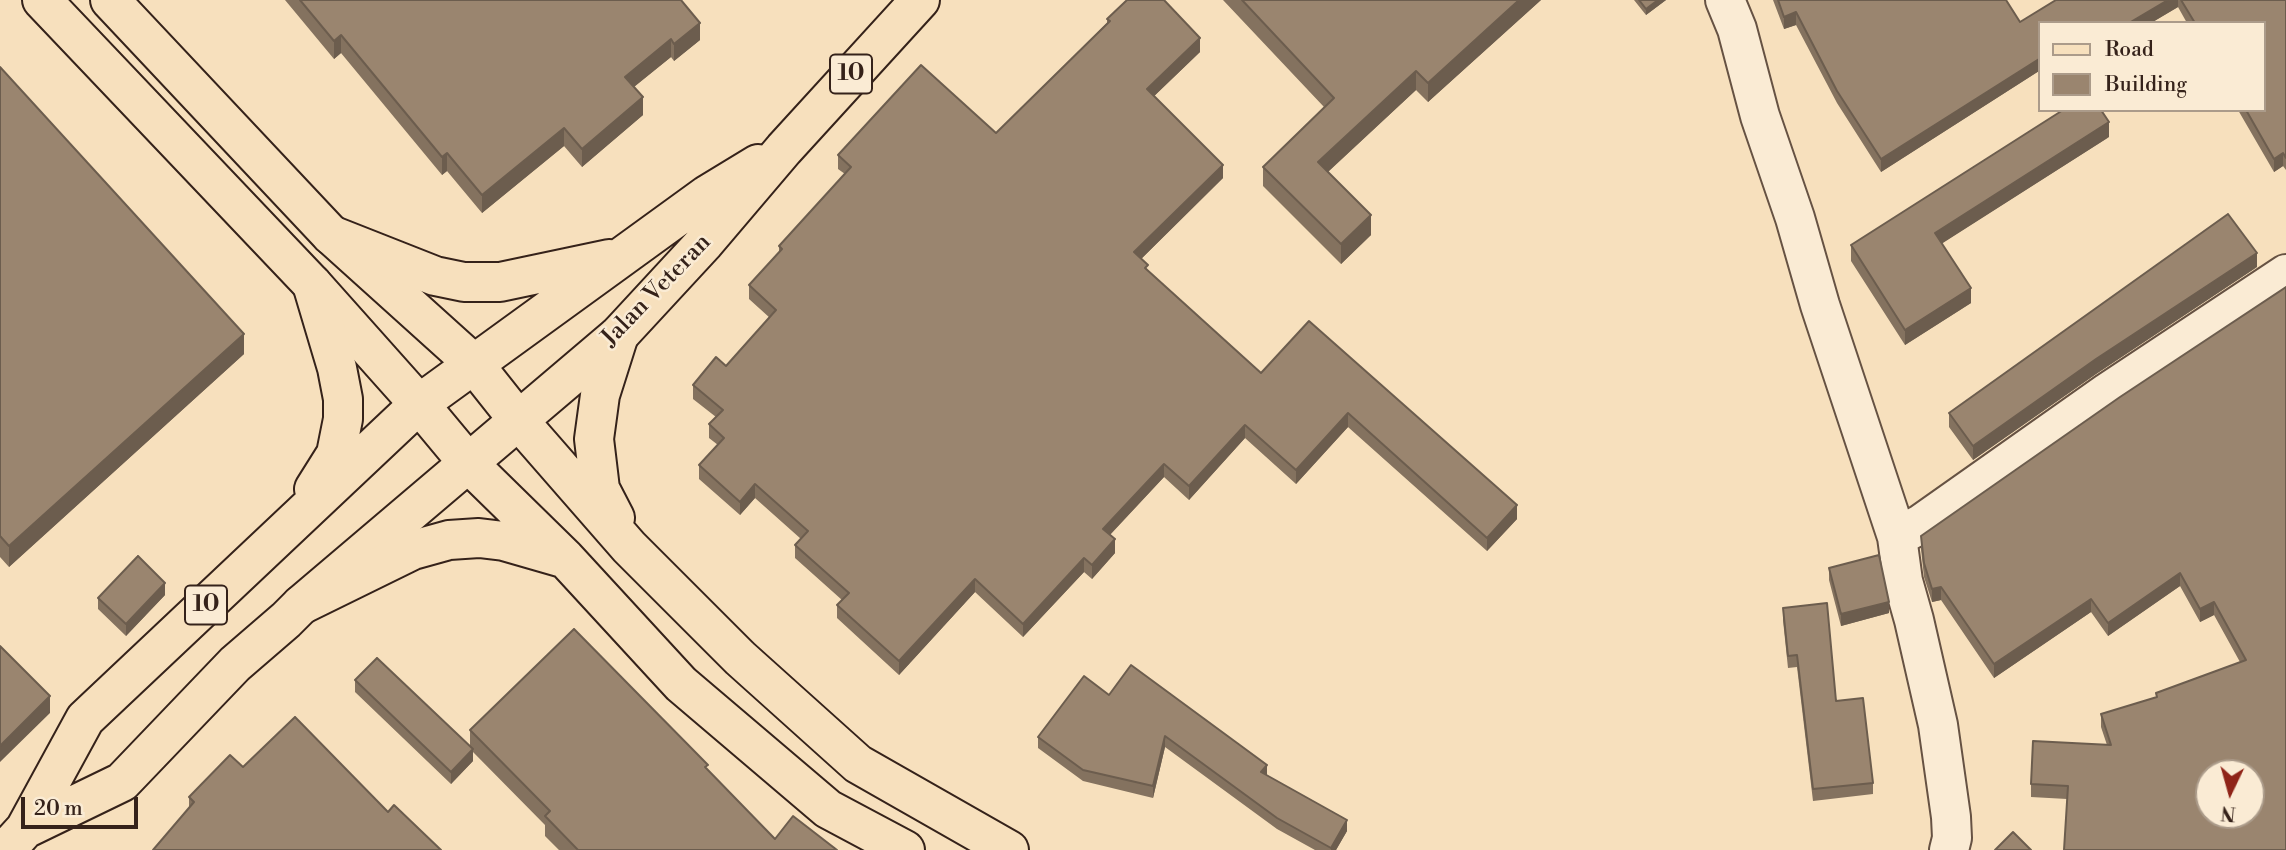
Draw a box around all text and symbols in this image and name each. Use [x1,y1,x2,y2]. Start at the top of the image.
legend [2038,21,2265,112]
text: Road [2105,37,2154,63]
road number: 10 [830,54,872,94]
text: Building [2105,72,2187,98]
street label: Jalan Veteran [596,229,718,353]
road number: 10 [185,586,227,624]
north arrow [2195,759,2265,829]
scale bar [24,784,142,828]
text: 20 m [34,796,83,822]
text: N [2220,800,2237,826]

